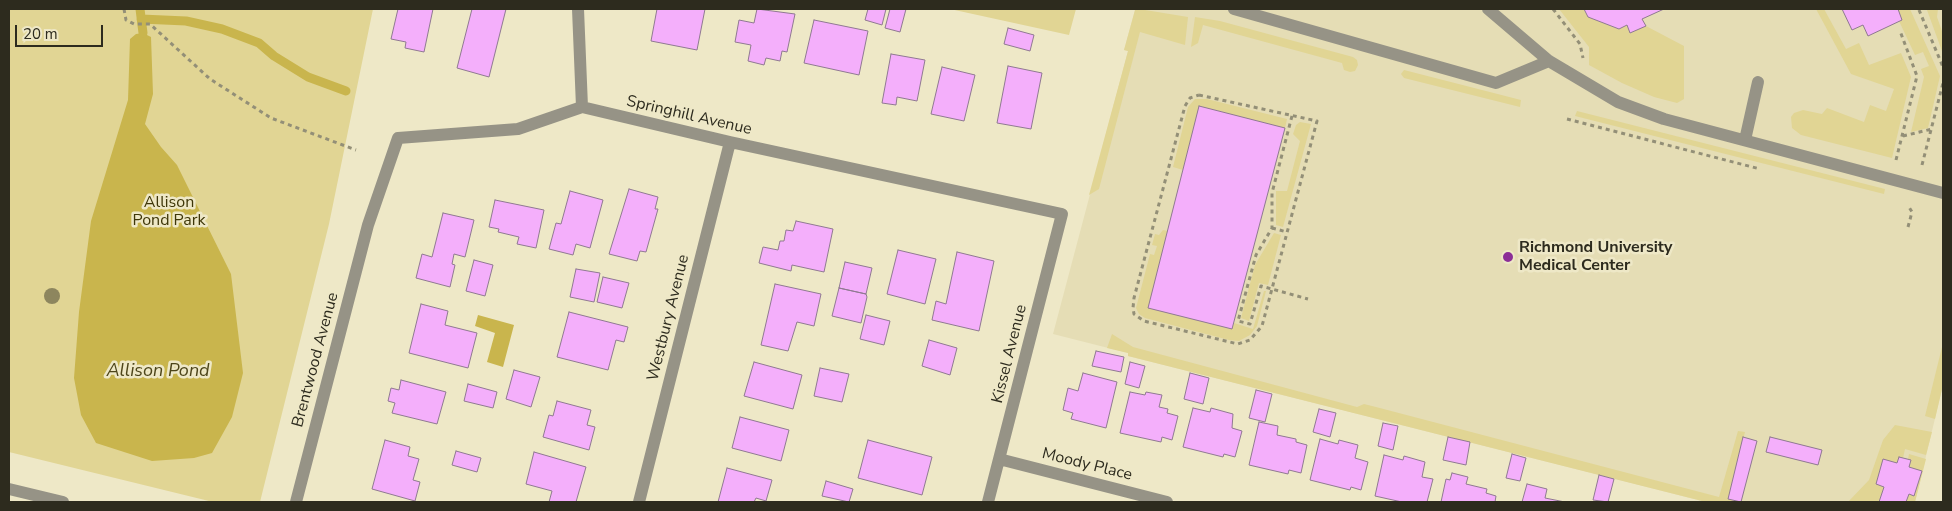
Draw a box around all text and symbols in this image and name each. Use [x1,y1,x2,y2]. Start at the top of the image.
scale bar [18,15,105,47]
text: 20 m [23,24,58,44]
street label: Springhill Avenue [625,92,753,140]
park label: Allison Pond Park [132,193,206,231]
place label: Richmond University Medical Center [1519,238,1672,276]
marker: Richmond University Medical Center [1501,250,1515,264]
street label: Westbury Avenue [644,253,694,383]
street label: Brentwood Avenue [289,290,343,430]
street label: Kissel Avenue [988,303,1032,405]
water label: Allison Pond [106,361,210,383]
street label: Moody Place [1040,445,1134,485]

